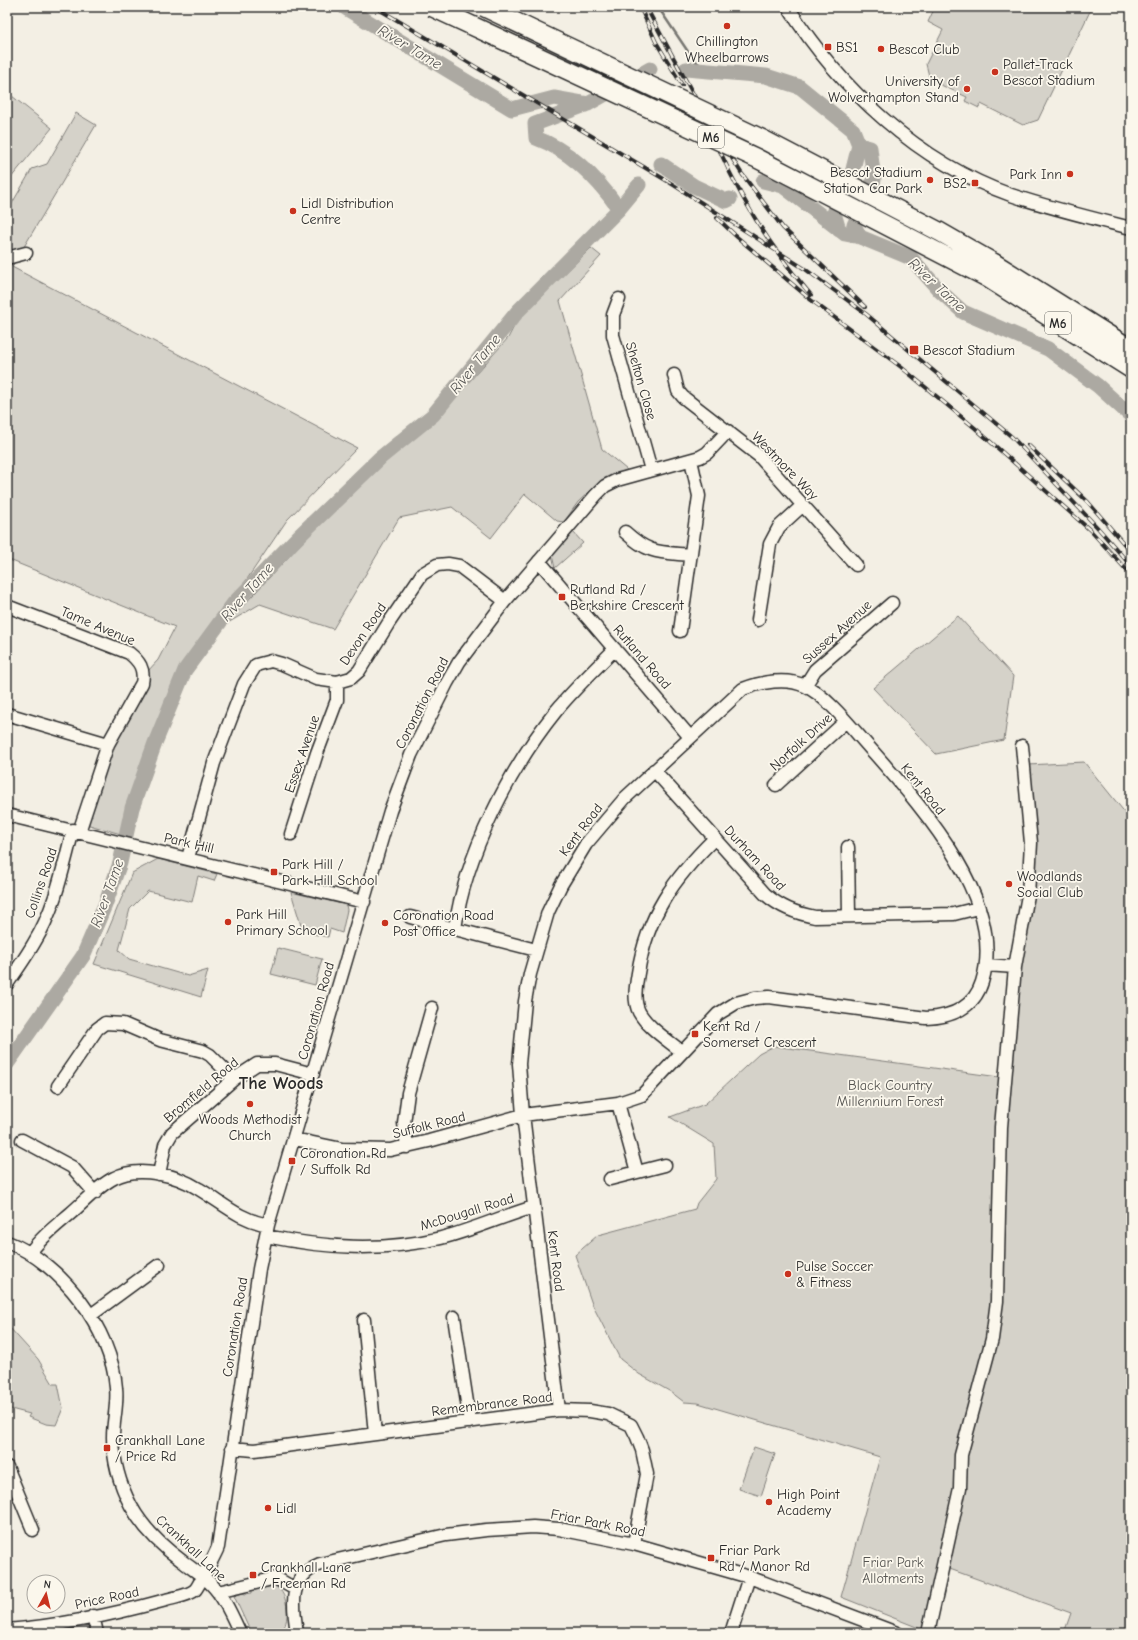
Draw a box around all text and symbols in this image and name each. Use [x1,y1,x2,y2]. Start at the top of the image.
water label: River Tame [375,21,446,73]
marker: Chillington Wheelbarrows [722,21,732,31]
place label: Chillington Wheelbarrows [685,33,769,66]
place label: BS1 [836,39,858,56]
place label: Bescot Club [889,41,960,58]
marker: BS1 [823,42,833,52]
marker: Bescot Club [876,44,886,54]
place label: Pallet-Track Bescot Stadium [1003,56,1095,89]
marker: Pallet-Track Bescot Stadium [990,67,1000,77]
place label: University of Wolverhampton Stand [828,73,960,106]
marker: University of Wolverhampton Stand [962,84,972,94]
road number: M6 [698,126,724,148]
place label: Bescot Stadium Station Car Park [824,164,922,197]
place label: Park Inn [1010,166,1062,183]
marker: Park Inn [1065,169,1075,179]
marker: Bescot Stadium Station Car Park [925,175,935,185]
place label: BS2 [943,175,967,192]
marker: BS2 [970,178,980,188]
place label: Lidl Distribution Centre [301,195,394,228]
marker: Lidl Distribution Centre [288,206,298,216]
water label: River Tame [905,254,970,316]
road number: M6 [1045,312,1071,334]
water label: River Tame [446,330,505,397]
street label: Shelton Close [622,340,660,422]
place label: Bescot Stadium [923,342,1015,359]
marker: Bescot Stadium [908,344,920,356]
street label: Westmore Way [748,428,822,504]
water label: River Tame [217,559,277,625]
place label: Rutland Rd / Berkshire Crescent [570,581,685,614]
marker: Rutland Rd / Berkshire Crescent [557,592,567,602]
street label: Sussex Avenue [799,596,875,668]
street label: Devon Road [336,600,390,668]
street label: Tame Avenue [58,603,138,649]
street label: Rutland Road [609,621,675,693]
street label: Coronation Road [392,654,452,752]
street label: Norfolk Drive [766,710,836,774]
street label: Essex Avenue [281,713,323,795]
street label: Kent Road [897,760,949,818]
street label: Kent Road [556,800,606,860]
street label: Durham Road [721,822,789,894]
street label: Park Hill [162,829,216,857]
street label: Collins Road [21,845,61,921]
water label: River Tame [86,856,128,930]
place label: Park Hill / Park Hill School [282,856,377,889]
marker: Park Hill / Park Hill School [269,867,279,877]
place label: Woodlands Social Club [1017,868,1083,901]
marker: Woodlands Social Club [1004,879,1014,889]
place label: Park Hill Primary School [236,906,328,939]
place label: Coronation Road Post Office [393,907,494,940]
marker: Park Hill Primary School [223,917,233,927]
marker: Coronation Road Post Office [380,918,390,928]
street label: Coronation Road [294,960,338,1062]
place label: Kent Rd / Somerset Crescent [703,1018,817,1051]
marker: Kent Rd / Somerset Crescent [690,1029,700,1039]
street label: Bromfield Road [160,1054,242,1126]
district label: The Woods [239,1073,324,1094]
park label: Black Country Millennium Forest [837,1077,944,1110]
marker: Woods Methodist Church [245,1099,255,1109]
street label: Suffolk Road [391,1108,467,1142]
place label: Woods Methodist Church [199,1111,302,1144]
place label: Coronation Rd / Suffolk Rd [300,1145,386,1178]
marker: Coronation Rd / Suffolk Rd [287,1156,297,1166]
street label: McDougall Road [418,1190,516,1234]
street label: Kent Road [544,1229,568,1293]
place label: Pulse Soccer & Fitness [796,1258,873,1291]
marker: Pulse Soccer & Fitness [783,1269,793,1279]
street label: Coronation Road [219,1276,251,1378]
street label: Remembrance Road [431,1388,553,1420]
place label: Crankhall Lane / Price Rd [115,1432,205,1465]
marker: Crankhall Lane / Price Rd [102,1443,112,1453]
place label: High Point Academy [777,1486,840,1519]
marker: High Point Academy [764,1497,774,1507]
place label: Lidl [276,1500,297,1517]
marker: Lidl [263,1503,273,1513]
street label: Friar Park Road [549,1505,647,1541]
street label: Crankhall Lane [152,1511,230,1585]
place label: Friar Park Rd / Manor Rd [719,1542,810,1575]
marker: Friar Park Rd / Manor Rd [706,1553,716,1563]
park label: Friar Park Allotments [862,1554,924,1587]
place label: Crankhall Lane / Freeman Rd [261,1559,351,1592]
marker: Crankhall Lane / Freeman Rd [248,1570,258,1580]
north arrow [26,1574,66,1614]
text: N [43,1578,52,1592]
street label: Price Road [73,1583,141,1613]

